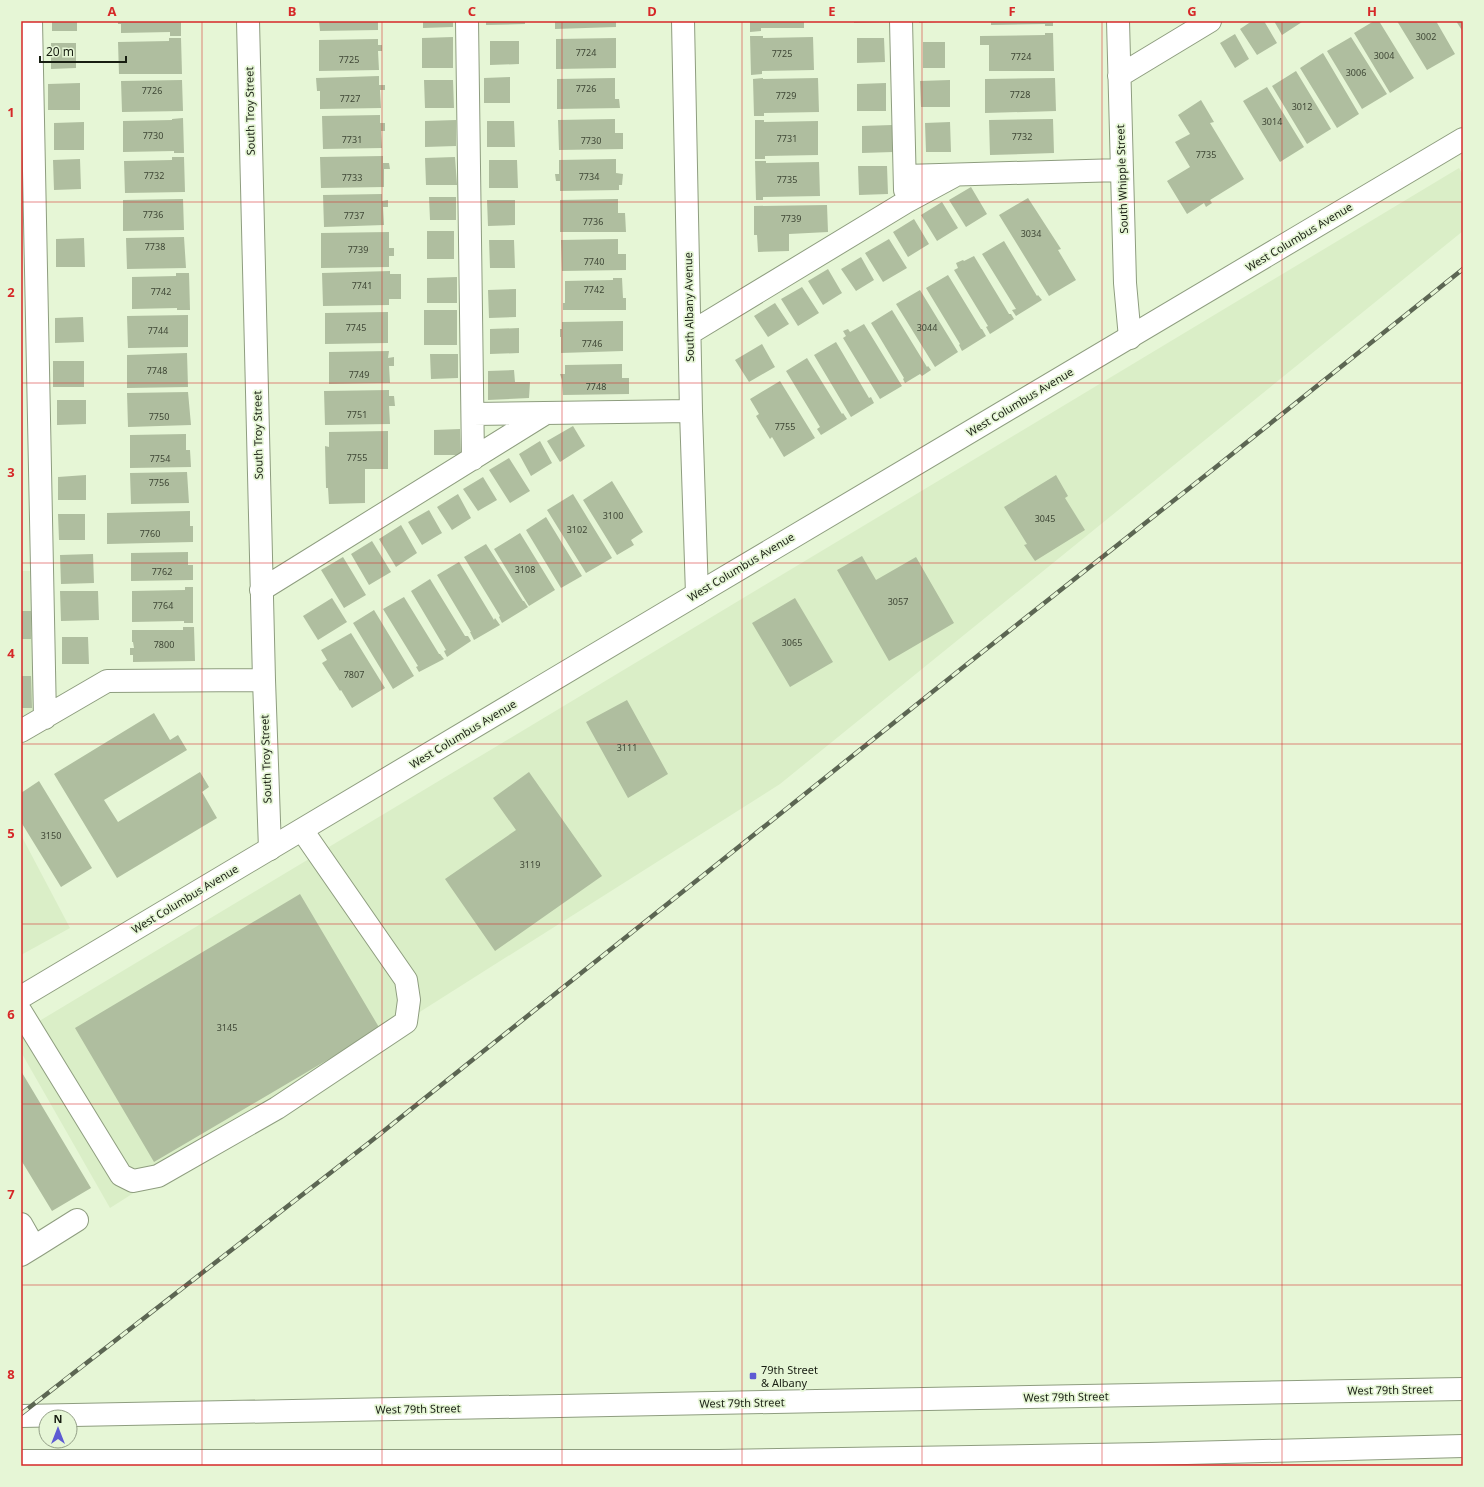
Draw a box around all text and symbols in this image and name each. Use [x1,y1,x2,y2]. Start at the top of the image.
text: A [108,2,117,20]
text: B [288,2,296,20]
text: C [468,2,476,20]
text: D [647,2,657,20]
text: E [828,2,836,20]
text: F [1008,2,1016,20]
text: G [1187,2,1197,20]
text: H [1367,2,1377,20]
house number: 3002 [1416,30,1436,43]
scale bar [40,38,126,64]
text: 20 m [46,43,74,60]
house number: 7724 [576,46,596,59]
house number: 7725 [772,47,792,60]
house number: 3004 [1374,49,1394,62]
house number: 7724 [1011,50,1031,63]
house number: 7725 [339,53,359,66]
house number: 3006 [1346,66,1366,79]
street label: South Troy Street [241,67,258,155]
house number: 7726 [576,82,596,95]
house number: 7726 [142,84,162,97]
house number: 7728 [1010,88,1030,101]
house number: 7729 [776,89,796,102]
house number: 7727 [340,92,360,105]
house number: 3012 [1292,100,1312,113]
text: 1 [7,103,15,121]
house number: 3014 [1262,115,1282,128]
street label: South Whipple Street [1112,124,1131,234]
house number: 7730 [143,129,163,142]
house number: 7732 [1012,130,1032,143]
house number: 7731 [777,132,797,145]
house number: 7731 [342,133,362,146]
house number: 7730 [581,134,601,147]
house number: 7735 [1196,148,1216,161]
house number: 7732 [144,169,164,182]
house number: 7734 [579,170,599,183]
house number: 7733 [342,171,362,184]
house number: 7735 [777,173,797,186]
street label: West Columbus Avenue [1243,199,1355,274]
house number: 7736 [143,208,163,221]
house number: 7737 [344,209,364,222]
house number: 7739 [781,212,801,225]
house number: 7736 [583,215,603,228]
house number: 3034 [1021,227,1041,240]
house number: 7738 [145,240,165,253]
house number: 7739 [348,243,368,256]
street label: South Albany Avenue [680,252,697,362]
house number: 7740 [584,255,604,268]
house number: 7741 [352,279,372,292]
text: 2 [7,283,15,301]
house number: 7742 [584,283,604,296]
house number: 7742 [151,285,171,298]
house number: 7745 [346,321,366,334]
house number: 3044 [917,321,937,334]
house number: 7744 [148,324,168,337]
house number: 7746 [582,337,602,350]
house number: 7748 [147,364,167,377]
street label: West Columbus Avenue [964,364,1076,439]
house number: 7749 [349,368,369,381]
house number: 7748 [586,380,606,393]
street label: South Troy Street [249,391,266,479]
house number: 7751 [347,408,367,421]
house number: 7750 [149,410,169,423]
house number: 7755 [775,420,795,433]
house number: 7755 [347,451,367,464]
house number: 7754 [150,452,170,465]
text: 3 [7,463,15,481]
house number: 7756 [149,476,169,489]
house number: 3100 [603,509,623,522]
house number: 3045 [1035,512,1055,525]
house number: 3102 [567,523,587,536]
house number: 7760 [140,527,160,540]
street label: West Columbus Avenue [685,529,797,604]
house number: 3108 [515,563,535,576]
house number: 7762 [152,565,172,578]
house number: 3057 [888,595,908,608]
house number: 7764 [153,599,173,612]
house number: 3065 [782,636,802,649]
house number: 7800 [154,638,174,651]
text: 4 [7,644,15,662]
house number: 7807 [344,668,364,681]
street label: West Columbus Avenue [407,696,519,771]
street label: South Troy Street [256,714,275,804]
house number: 3111 [617,741,637,754]
text: 5 [7,824,15,842]
house number: 3150 [41,829,61,842]
house number: 3119 [520,858,540,871]
street label: West Columbus Avenue [129,861,241,936]
text: 6 [7,1005,15,1023]
house number: 3145 [217,1021,237,1034]
text: 7 [7,1185,15,1203]
place label: 79th Street & Albany [761,1362,818,1390]
text: 8 [7,1365,15,1383]
marker: 79th Street & Albany [748,1371,758,1381]
street label: West 79th Street [1347,1381,1433,1398]
street label: West 79th Street [1023,1388,1109,1405]
street label: West 79th Street [699,1394,785,1411]
street label: West 79th Street [375,1400,461,1417]
north arrow [38,1409,78,1449]
text: N [54,1411,62,1426]

